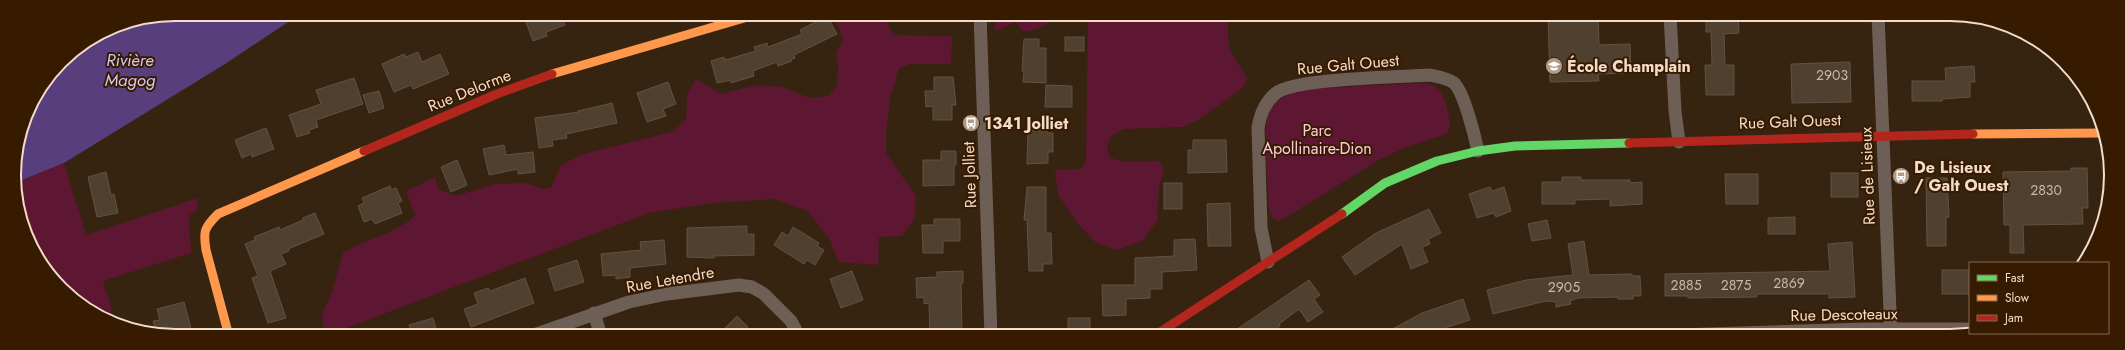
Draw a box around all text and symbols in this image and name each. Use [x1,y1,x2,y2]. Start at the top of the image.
water label: Rivière Magog [105,48,156,92]
street label: Rue Galt Ouest [1296,49,1400,80]
place label: École Champlain [1567,55,1691,78]
school or university icon: École Champlain [1544,56,1564,76]
street label: Rue Delorme [424,63,514,118]
house number: 2903 [1816,65,1848,85]
street label: Rue Galt Ouest [1738,108,1842,135]
place label: 1341 Jolliet [984,112,1069,135]
bus stop icon: 1341 Jolliet [961,113,981,133]
park label: Parc Apollinaire-Dion [1262,119,1372,160]
street label: Rue de Lisieux [1854,126,1881,225]
street label: Rue Jolliet [957,141,982,209]
place label: De Lisieux / Galt Ouest [1914,156,2009,197]
bus stop icon: De Lisieux / Galt Ouest [1891,166,1911,186]
house number: 2830 [2030,180,2062,200]
street label: Rue Letendre [624,260,716,299]
legend [1969,262,2109,334]
text: Fast [2005,269,2024,287]
house number: 2869 [1773,273,1805,293]
house number: 2885 [1670,275,1702,295]
house number: 2875 [1721,275,1751,295]
house number: 2905 [1548,277,1580,297]
text: Slow [2005,289,2030,307]
street label: Rue Descoteaux [1790,302,1898,327]
text: Jam [2003,309,2023,327]

